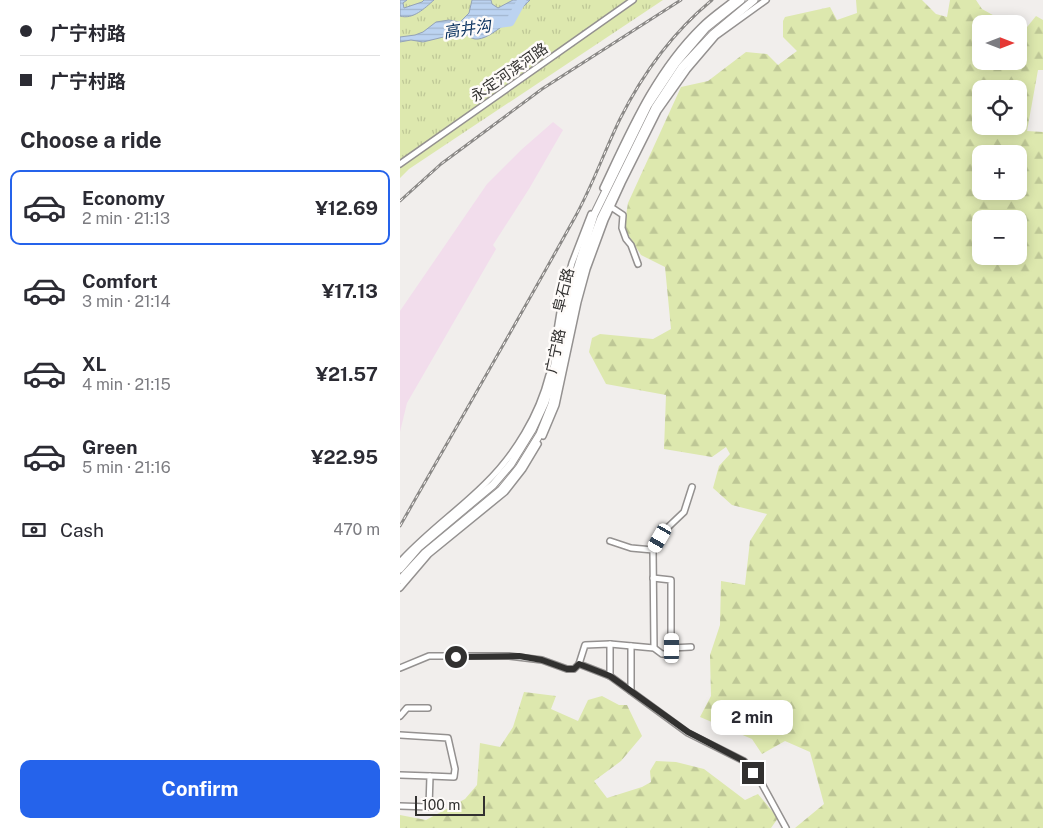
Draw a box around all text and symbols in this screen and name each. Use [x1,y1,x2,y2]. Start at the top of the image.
north arrow [972,15,1028,70]
map controls [972,15,1027,265]
water label: 高井沟 [442,16,494,42]
text: 广宁村路 [50,22,126,44]
street label: 永定河滨河路 [467,39,551,105]
text: 广宁村路 [50,70,126,92]
button: locate [972,80,1027,135]
text: Choose a ride [20,127,162,153]
button: + [972,145,1027,200]
icon: car [22,185,67,230]
text: Economy [82,187,165,209]
text: ¥12.69 [315,197,378,219]
text: 2 min · 21:13 [82,209,170,228]
button: − [972,210,1027,265]
street label: 阜石路 [549,266,577,314]
icon: car [22,268,67,313]
text: Comfort [82,270,158,292]
text: ¥17.13 [322,280,378,302]
text: 3 min · 21:14 [82,292,171,311]
street label: 广宁路 [542,327,568,375]
icon: car [22,351,67,396]
text: XL [82,353,107,375]
text: ¥21.57 [315,363,378,385]
text: 4 min · 21:15 [82,375,171,394]
icon: car [22,434,67,479]
text: Green [82,436,137,458]
text: ¥22.95 [311,446,378,468]
text: 5 min · 21:16 [82,458,171,477]
icon: cash [20,516,48,544]
text: Cash [60,519,104,541]
text: 470 m [333,520,380,539]
car [646,521,673,555]
car [664,633,679,663]
route start [445,646,467,668]
callout: 2 min [712,700,794,736]
text: 2 min [731,708,773,727]
button: Confirm [20,760,380,818]
route end [742,762,764,784]
scale bar [415,793,485,816]
text: 100 m [422,797,460,813]

